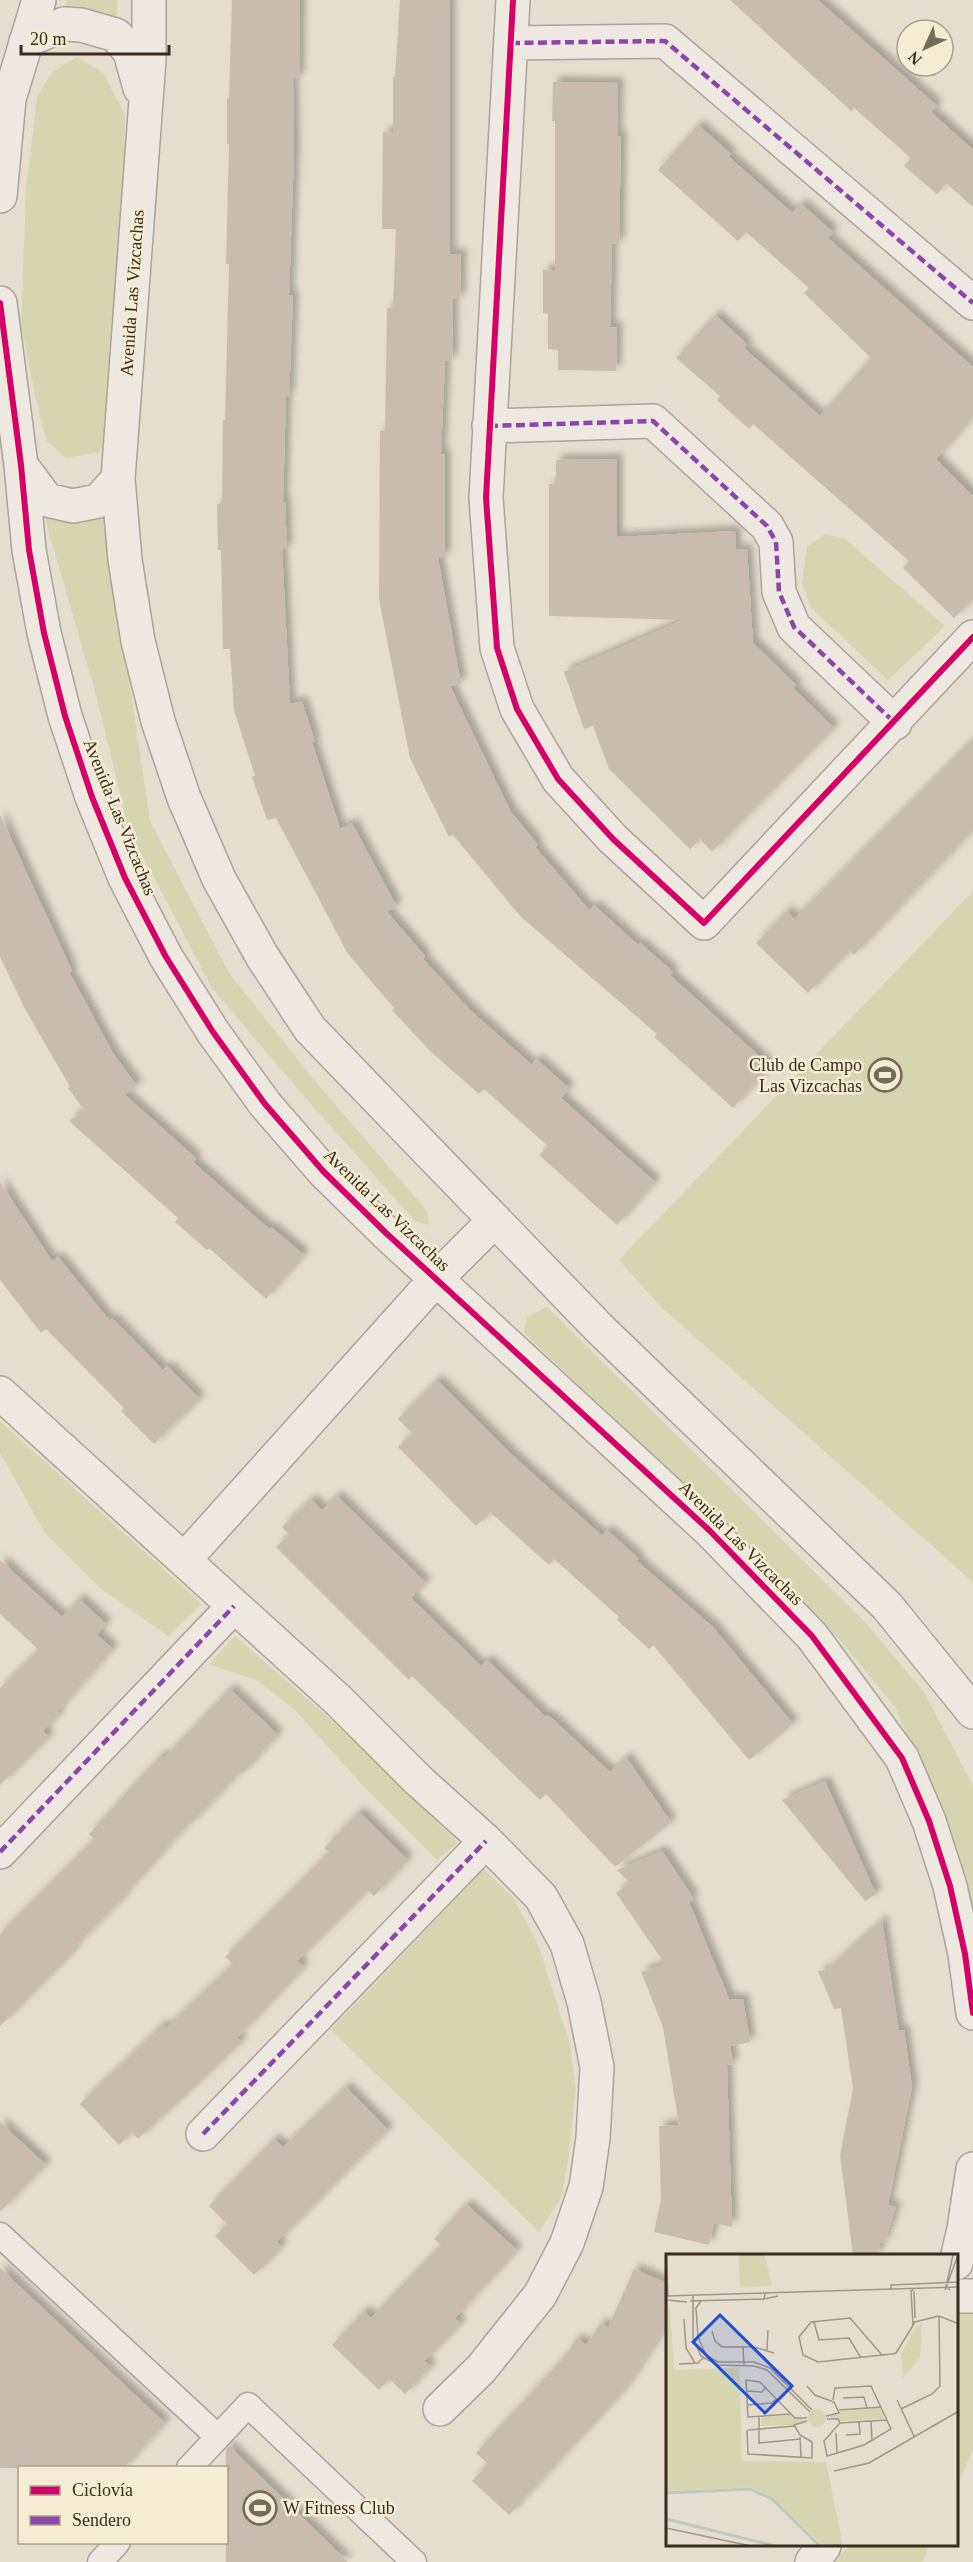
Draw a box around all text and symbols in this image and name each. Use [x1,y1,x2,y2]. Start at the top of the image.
scale bar [21,18,170,56]
north arrow [895,18,955,78]
text: 20 m [30,29,67,49]
text: N [904,48,925,68]
street label: Avenida Las Vizcachas [116,209,148,377]
street label: Avenida Las Vizcachas [79,736,161,898]
place label: Club de Campo Las Vizcachas [749,1055,862,1096]
sports icon: Club de Campo Las Vizcachas [867,1057,903,1093]
street label: Avenida Las Vizcachas [320,1145,454,1275]
street label: Avenida Las Vizcachas [675,1477,807,1609]
inset map [666,2254,958,2547]
legend [18,2466,228,2544]
text: Ciclovía [72,2480,133,2500]
sports icon: W Fitness Club [242,2490,278,2526]
place label: W Fitness Club [283,2498,395,2518]
text: Sendero [72,2510,131,2530]

